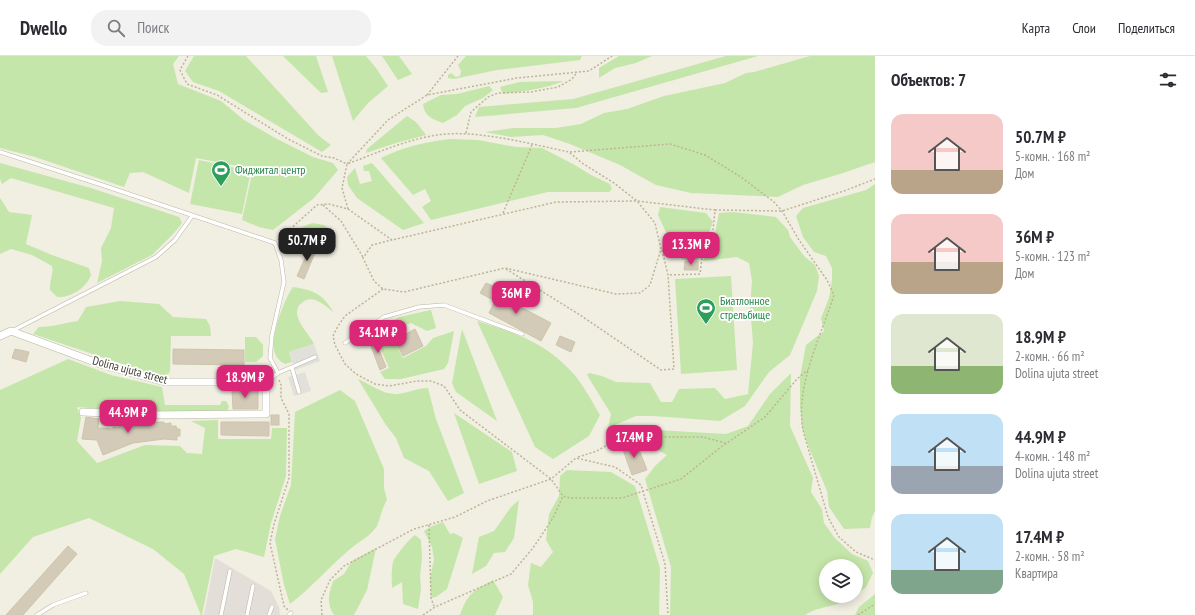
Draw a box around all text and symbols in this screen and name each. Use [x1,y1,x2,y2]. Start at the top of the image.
search box [91,10,371,46]
text: Dwello [20,16,67,40]
icon: search [105,17,127,39]
text: Поиск [137,18,169,37]
text: Карта [1022,19,1050,37]
text: Слои [1072,19,1096,37]
text: Поделиться [1118,19,1175,37]
text: Объектов: 7 [891,69,966,91]
icon: filters [1157,69,1179,91]
text: 50.7M ₽ [1015,126,1066,148]
icon: home [923,130,971,178]
text: 5-комн. · 168 m² [1015,148,1090,165]
sports icon: Фиджитал центр [210,159,232,187]
place label: Фиджитал центр [235,162,305,177]
text: Дом [1015,165,1034,182]
text: 36M ₽ [1015,226,1054,248]
pin: 50.7M ₽ [270,228,344,262]
icon: home [923,230,971,278]
text: 50.7M ₽ [288,232,326,249]
pin: 13.3M ₽ [654,232,728,266]
text: 13.3M ₽ [672,236,710,253]
text: 5-комн. · 123 m² [1015,248,1090,265]
text: Дом [1015,265,1034,282]
pin: 36M ₽ [488,281,544,315]
text: 36M ₽ [501,285,531,302]
place label: Биатлонное стрельбище [720,293,770,322]
sports icon: Биатлонное стрельбище [695,297,717,325]
pin: 34.1M ₽ [341,320,415,354]
text: 34.1M ₽ [359,324,397,341]
text: 18.9M ₽ [1015,326,1066,348]
icon: home [923,330,971,378]
text: 2-комн. · 66 m² [1015,348,1085,365]
street label: Dolina ujuta street [91,352,170,387]
pin: 18.9M ₽ [208,365,282,399]
text: Dolina ujuta street [1015,365,1098,382]
text: 18.9M ₽ [226,369,264,386]
pin: 44.9M ₽ [91,400,165,434]
text: 44.9M ₽ [109,404,147,421]
pin: 17.4M ₽ [597,425,671,459]
text: 44.9M ₽ [1015,426,1066,448]
text: 17.4M ₽ [615,429,653,446]
icon: home [923,430,971,478]
text: 4-комн. · 148 m² [1015,448,1090,465]
text: Dolina ujuta street [1015,465,1098,482]
text: 17.4M ₽ [1015,526,1064,548]
icon: home [923,530,971,578]
text: 2-комн. · 58 m² [1015,548,1085,565]
map controls [819,559,863,603]
button: layers [819,559,863,603]
text: Квартира [1015,565,1058,582]

